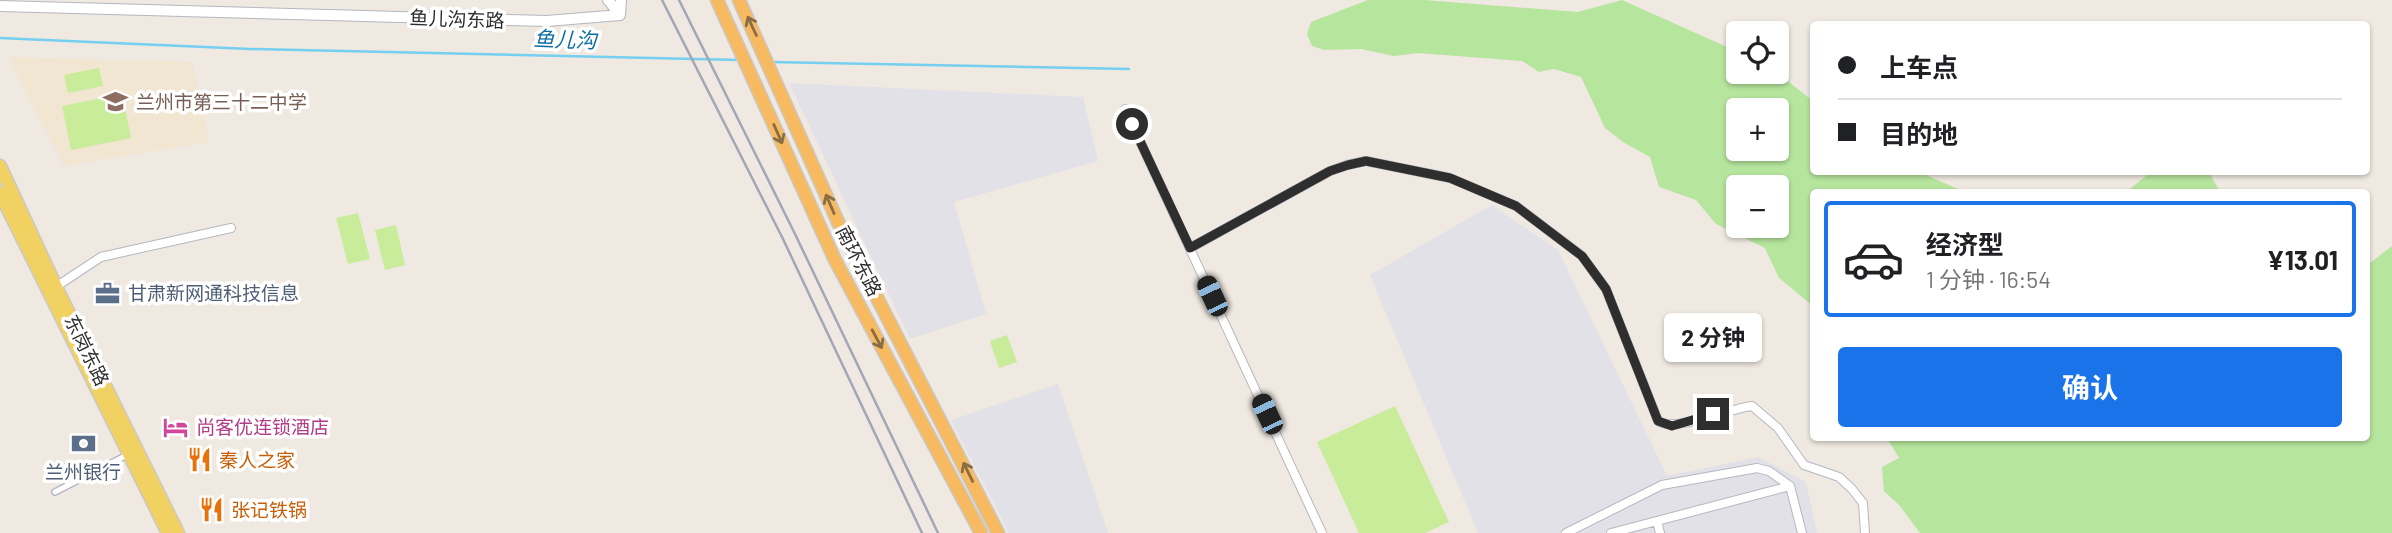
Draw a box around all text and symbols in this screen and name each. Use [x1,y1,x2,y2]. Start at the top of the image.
street label: 鱼儿沟东路 [409,5,505,32]
one-way arrow [744,16,758,37]
map controls [1726,21,1789,238]
button: locate [1726,21,1789,84]
water label: 鱼儿沟 [533,25,599,52]
text: 上车点 [1880,51,1958,82]
school or university icon: 兰州市第三十二中学 [102,88,130,116]
place label: 兰州市第三十二中学 [136,90,307,113]
button: + [1726,98,1789,161]
route start [1116,108,1148,140]
text: 目的地 [1880,118,1958,149]
one-way arrow [772,123,785,144]
button: − [1726,175,1789,238]
one-way arrow [823,194,836,215]
street label: 南环东路 [832,222,887,300]
icon: car [1842,228,1905,291]
text: 经济型 [1926,228,2004,259]
text: ¥13.01 [2267,244,2338,275]
text: 1 分钟 · 16:54 [1926,265,2051,293]
car [1194,273,1231,319]
office icon: 甘肃新网通科技信息 [94,279,122,307]
place label: 甘肃新网通科技信息 [128,281,299,304]
street label: 东岗东路 [60,311,114,389]
callout: 2 分钟 [1664,312,1762,362]
text: 2 分钟 [1681,323,1745,351]
one-way arrow [871,328,885,348]
button: 确认 [1838,347,2342,427]
car [1249,391,1286,437]
route end [1697,398,1729,430]
hotel icon: 尚客优连锁酒店 [162,413,190,441]
place label: 尚客优连锁酒店 [196,415,329,438]
bank icon: 兰州银行 [69,430,97,458]
restaurant icon: 秦人之家 [185,446,213,474]
place label: 秦人之家 [219,448,295,471]
place label: 兰州银行 [45,460,121,483]
one-way arrow [961,462,975,483]
restaurant icon: 张记铁锅 [197,496,225,524]
place label: 张记铁锅 [231,498,307,521]

